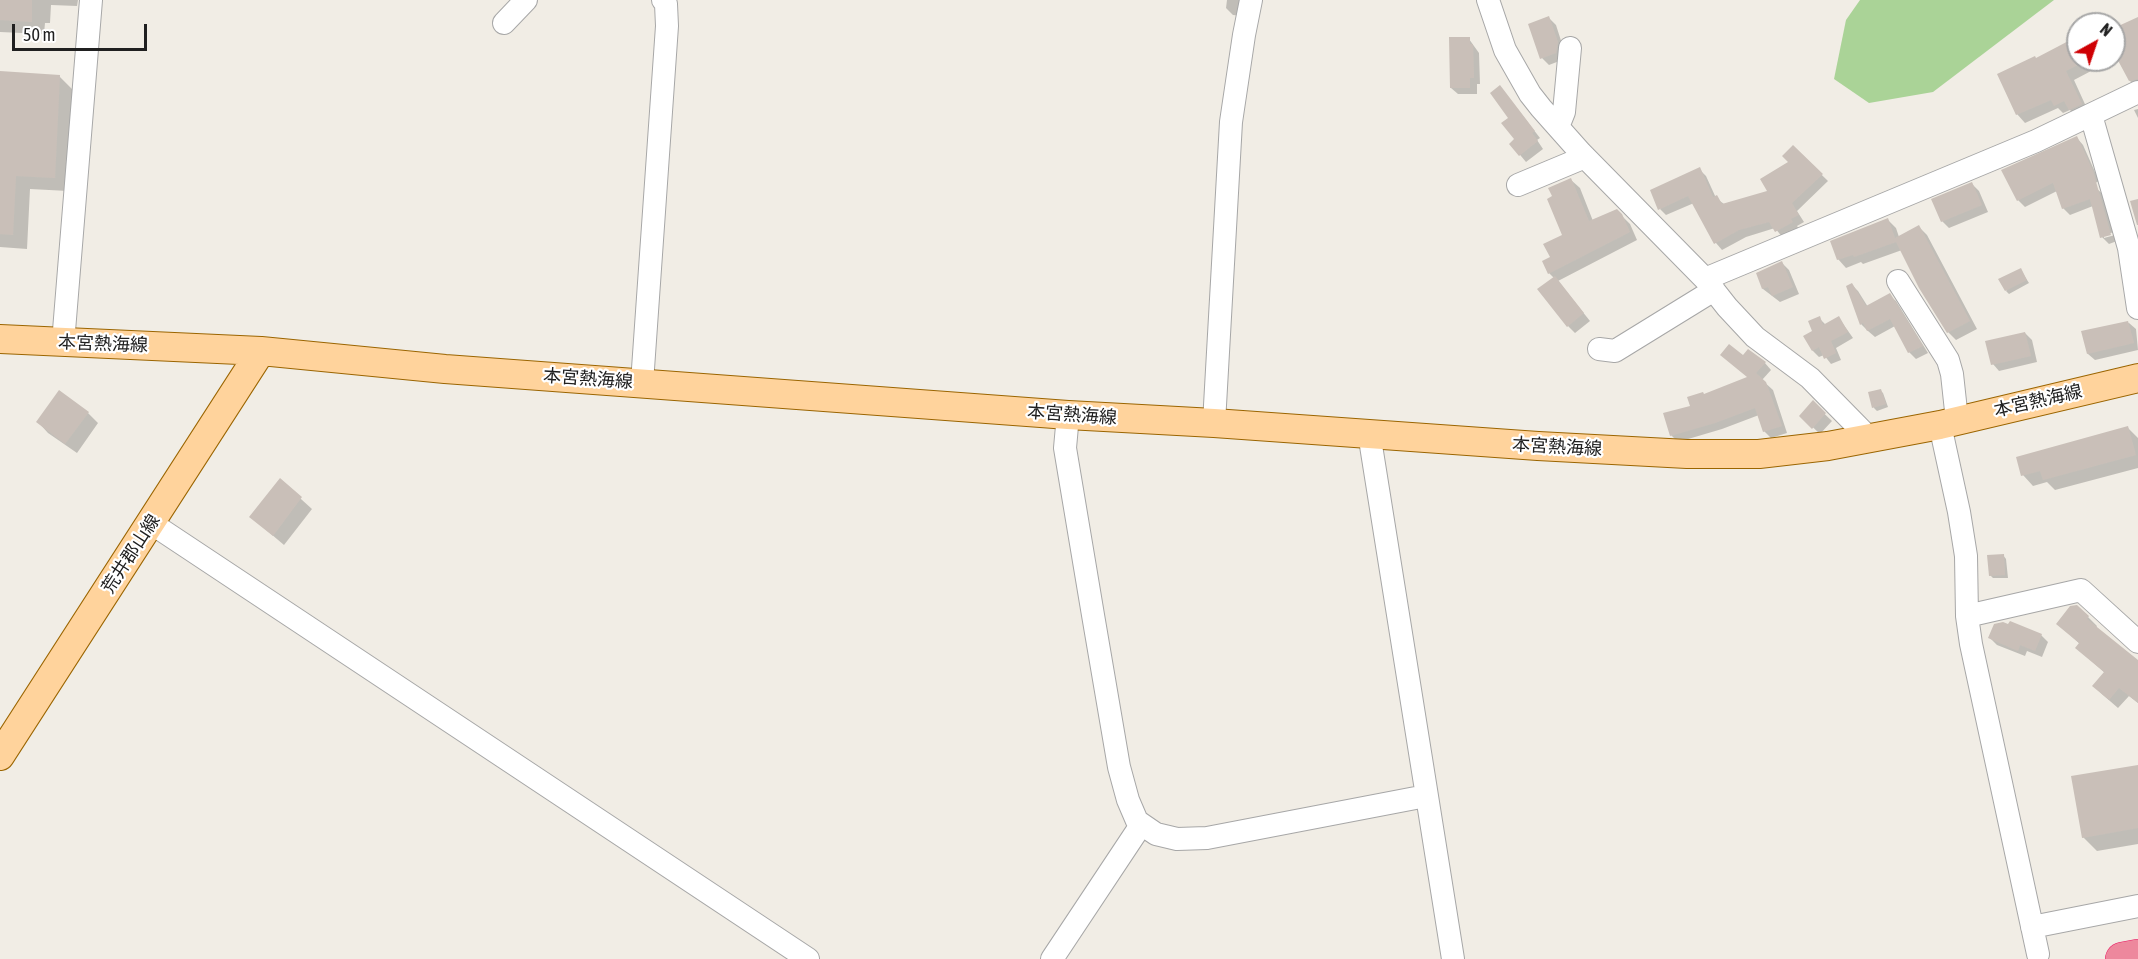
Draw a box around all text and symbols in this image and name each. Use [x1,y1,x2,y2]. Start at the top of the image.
scale bar [15,12,150,50]
north arrow [2066,12,2126,72]
text: N [2097,20,2116,40]
text: 50 m [23,24,55,45]
street label: 本宮熱海線 [58,332,148,356]
street label: 本宮熱海線 [542,365,634,393]
street label: 本宮熱海線 [1992,380,2084,422]
street label: 本宮熱海線 [1026,401,1118,429]
street label: 本宮熱海線 [1511,434,1603,460]
street label: 荒井郡山線 [97,510,165,598]

